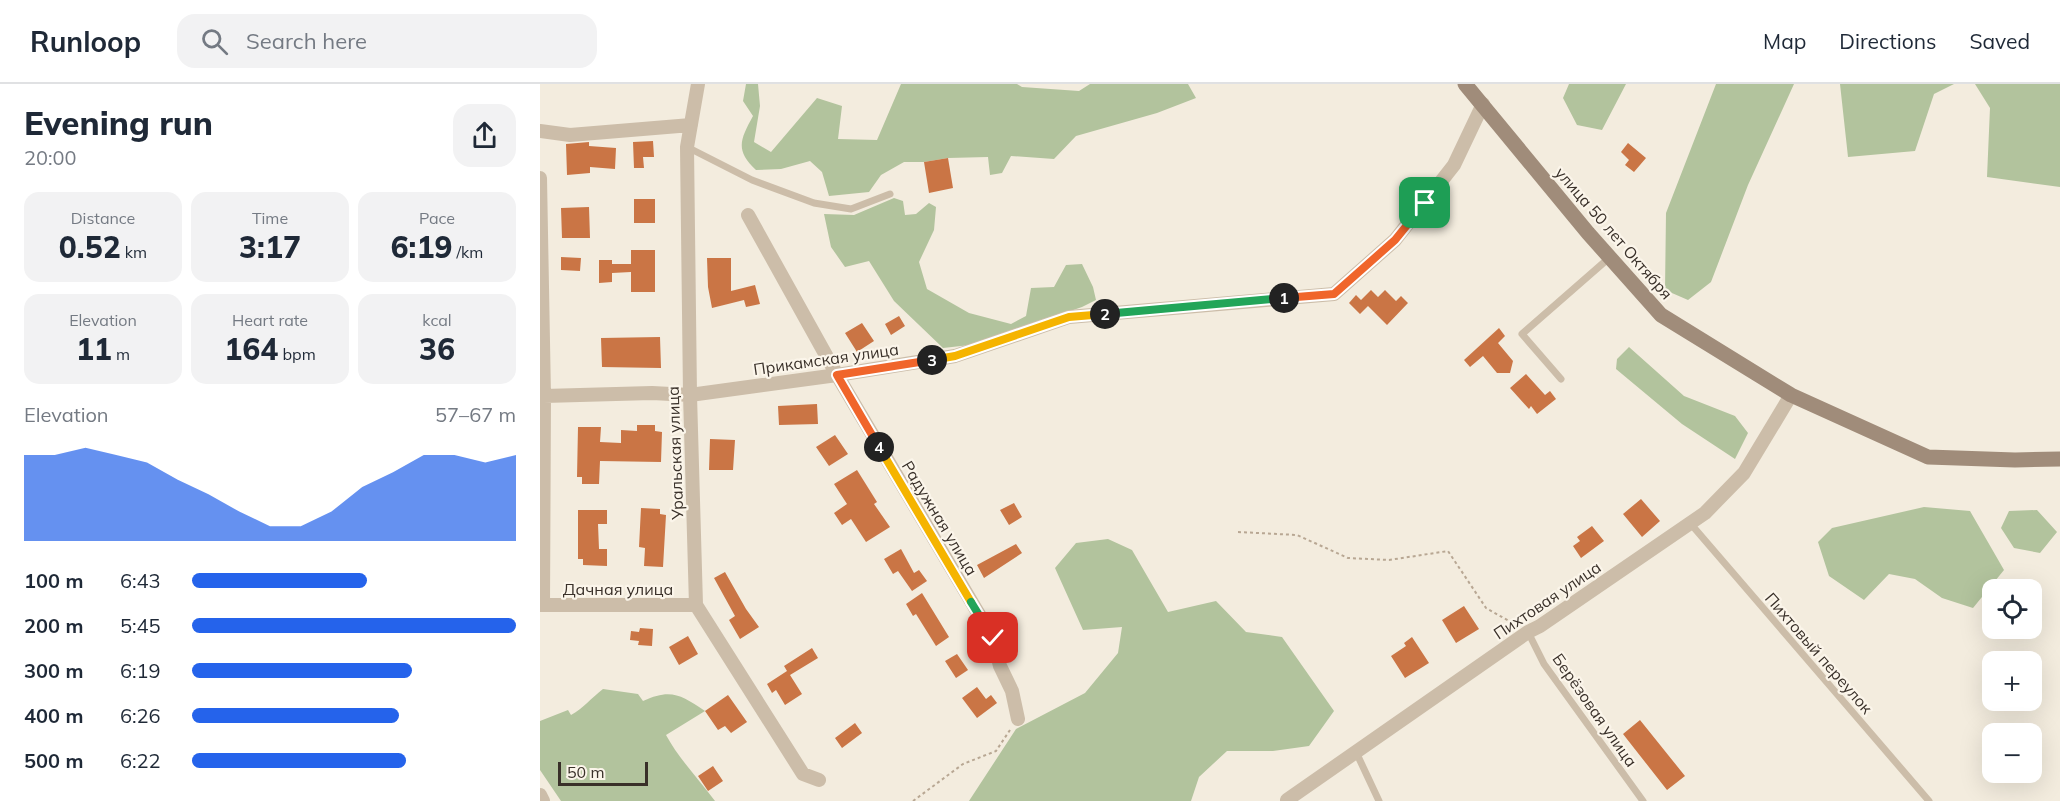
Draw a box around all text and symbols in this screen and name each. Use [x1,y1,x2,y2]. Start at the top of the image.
search box [177,14,597,68]
text: Runloop [30,24,141,59]
icon: search [198,25,231,58]
text: Search here [246,27,367,55]
text: Map [1763,28,1806,54]
text: Directions [1839,28,1936,54]
text: Saved [1969,28,2030,54]
text: Evening run [24,102,213,143]
button: share [453,104,516,167]
text: 20:00 [24,145,77,170]
street label: улица 50 лет Октября [1551,163,1677,303]
pin [1399,177,1450,228]
icon: arrive [1408,186,1441,219]
text: Distance [71,208,135,228]
text: Time [252,208,288,228]
text: Pace [419,208,455,228]
text: 0.52 [59,228,121,266]
text: 3:17 [239,228,301,266]
text: 6:19 [391,228,452,266]
text: km [121,242,147,262]
text: /km [452,242,483,262]
pin: 1 [1269,283,1299,313]
text: 1 [1279,288,1289,308]
pin: 2 [1090,299,1120,329]
text: 2 [1100,304,1110,324]
text: Elevation [69,310,137,330]
text: Heart rate [232,310,308,330]
text: kcal [422,310,452,330]
text: 11 [76,330,112,368]
text: 164 [224,330,278,368]
text: 36 [419,330,455,368]
street label: Прикамская улица [752,339,900,379]
text: m [112,344,130,364]
text: bpm [278,344,316,364]
pin: 3 [917,345,947,375]
text: 3 [927,350,937,370]
street label: Уральская улица [663,386,687,521]
text: Elevation [24,402,109,427]
text: 57–67 m [435,402,516,427]
pin: 4 [864,432,894,462]
text: 4 [874,437,884,457]
street label: Радужная улица [898,457,982,579]
street label: Пихтовая улица [1489,557,1605,643]
text: 100 m [24,568,83,593]
text: 6:43 [120,568,161,593]
street label: Дачная улица [563,579,673,599]
map controls [1982,579,2042,783]
button: locate [1982,579,2042,639]
street label: Пихтовый переулок [1761,588,1877,718]
pin [967,612,1018,663]
text: 200 m [24,613,83,638]
text: 5:45 [120,613,161,638]
icon: check [976,621,1009,654]
street label: Берёзовая улица [1548,649,1642,771]
button: + [1982,651,2042,711]
text: 300 m [24,658,83,683]
text: 6:19 [120,658,161,683]
text: 400 m [24,703,83,728]
text: 6:26 [120,703,161,728]
button: − [1982,723,2042,783]
text: 500 m [24,748,83,773]
text: 6:22 [120,748,161,773]
scale bar [558,759,648,786]
text: 50 m [567,762,604,782]

